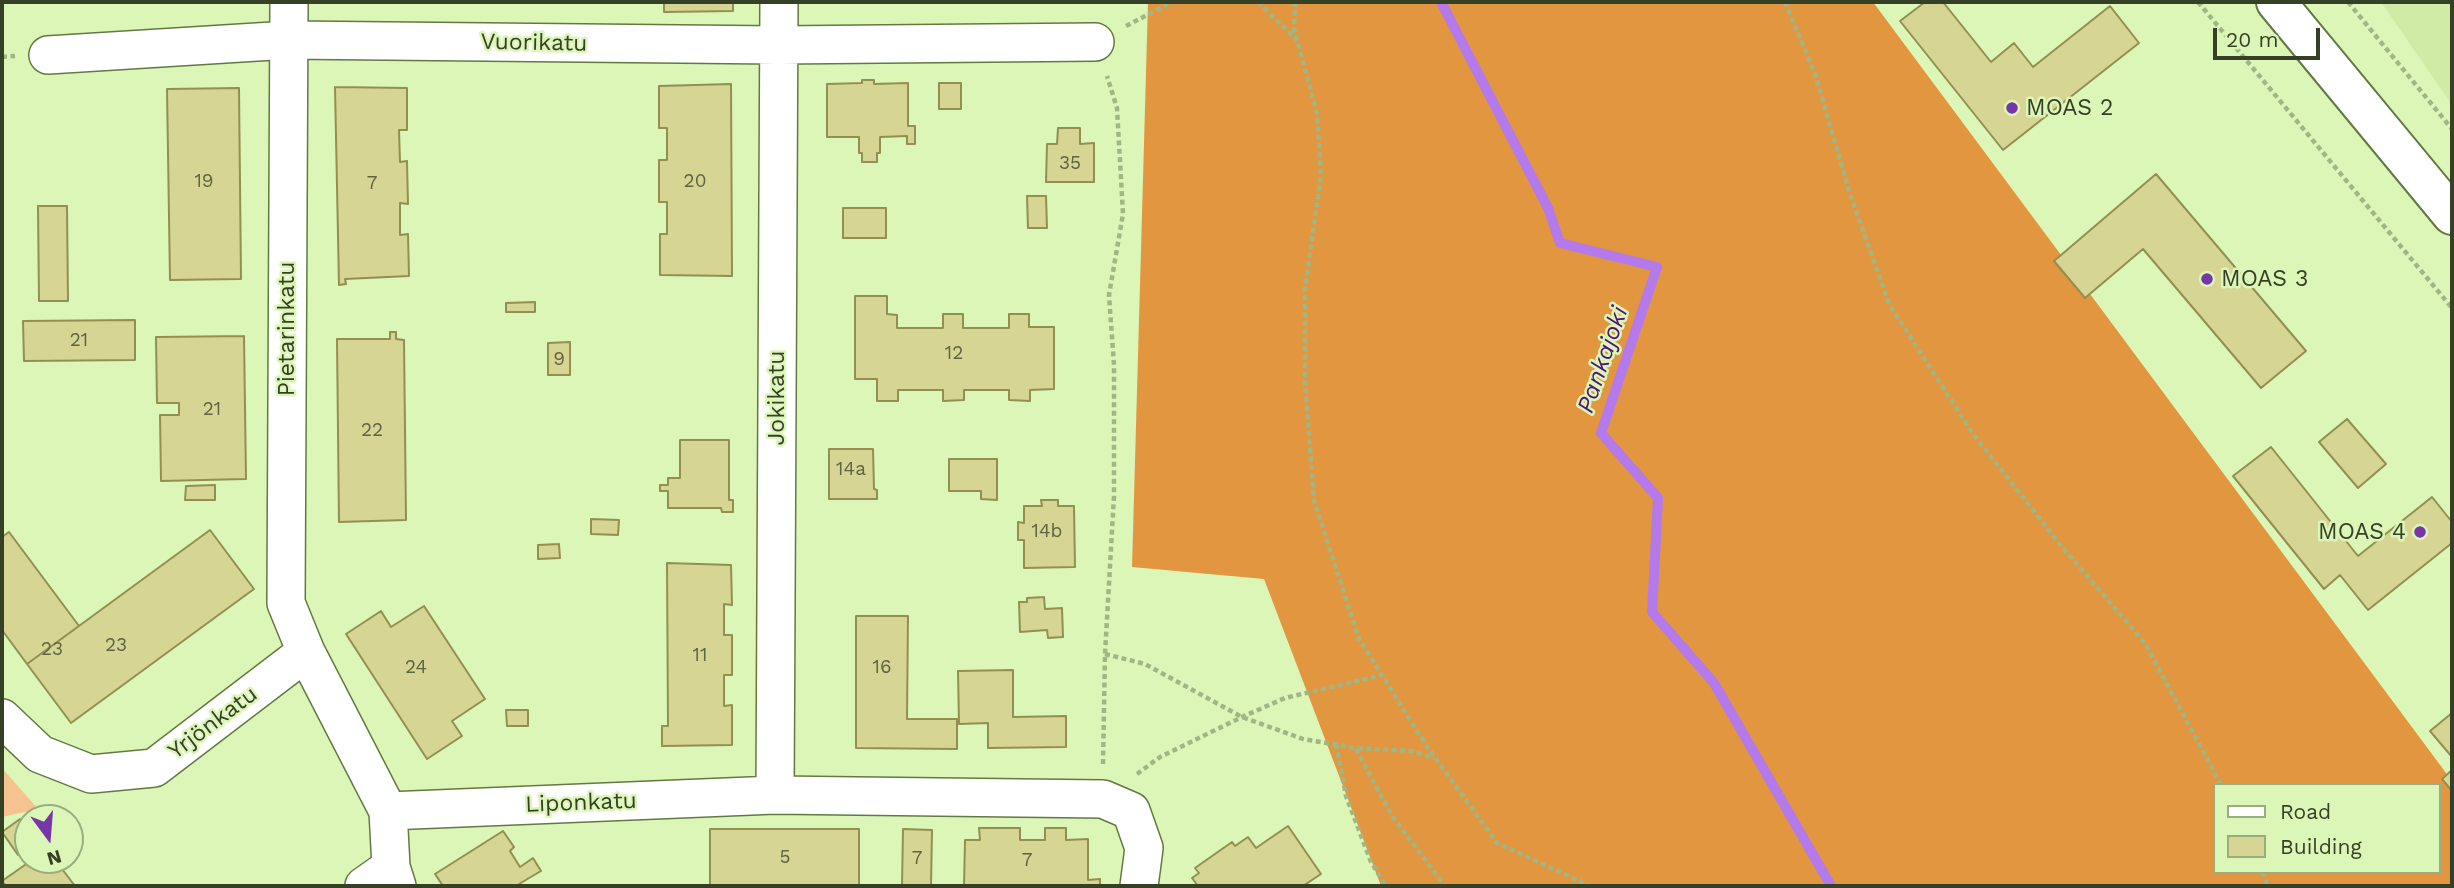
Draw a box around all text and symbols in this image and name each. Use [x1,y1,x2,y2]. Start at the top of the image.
scale bar [2216,14,2323,58]
text: 20 m [2226,27,2278,52]
street label: Vuorikatu [480,28,588,58]
place label: MOAS 2 [2026,94,2113,122]
marker: MOAS 2 [2004,100,2020,116]
house number: 35 [1059,152,1081,174]
house number: 19 [194,170,214,192]
house number: 20 [684,170,706,192]
house number: 7 [367,172,377,194]
street label: Pietarinkatu [273,262,301,396]
place label: MOAS 3 [2221,265,2308,293]
marker: MOAS 3 [2199,271,2215,287]
water label: Pankajoki [1571,303,1635,417]
house number: 21 [70,329,88,351]
house number: 12 [945,342,963,364]
house number: 9 [553,348,565,370]
street label: Jokikatu [763,351,791,445]
house number: 21 [203,398,221,420]
house number: 22 [361,419,383,441]
house number: 14a [836,458,866,480]
place label: MOAS 4 [2318,518,2406,546]
house number: 14b [1032,520,1062,542]
marker: MOAS 4 [2412,524,2428,540]
house number: 23 [105,634,127,656]
house number: 23 [41,638,63,660]
house number: 11 [693,644,707,666]
house number: 24 [405,656,427,678]
house number: 16 [873,656,891,678]
street label: Yrjönkatu [163,681,263,765]
legend [2212,783,2440,874]
street label: Liponkatu [525,787,637,819]
text: Road [2280,799,2331,824]
north arrow [14,804,84,874]
text: Building [2280,834,2362,859]
text: N [44,845,64,871]
house number: 5 [779,846,791,868]
house number: 7 [912,847,922,869]
house number: 7 [1022,849,1032,871]

